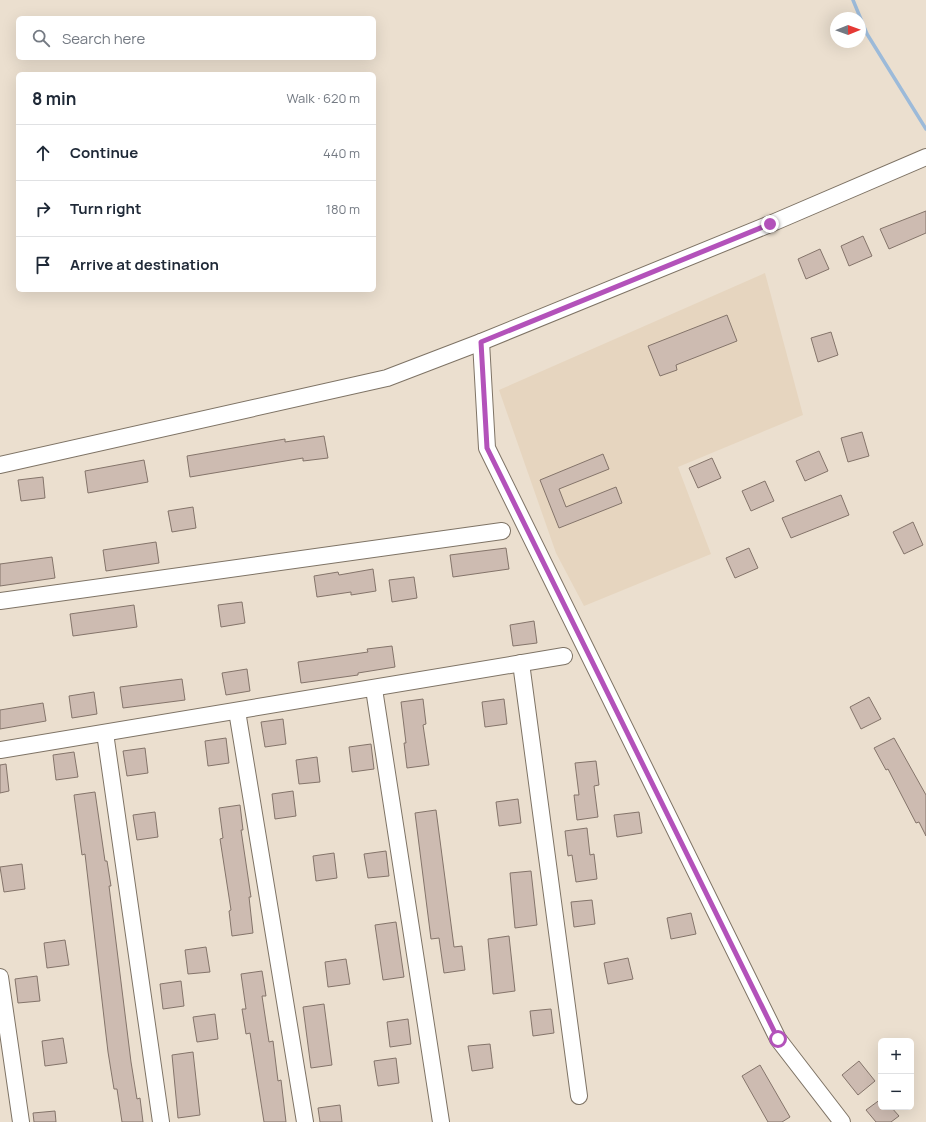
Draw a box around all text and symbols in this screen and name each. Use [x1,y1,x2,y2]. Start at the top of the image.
north arrow [830,12,866,48]
search box [16,16,376,60]
icon: search [30,27,52,49]
text: Search here [62,28,145,49]
text: 8 min [32,87,77,110]
text: Walk · 620 m [287,89,360,107]
icon: ahead [32,142,54,164]
text: Continue [70,142,138,163]
text: 440 m [323,144,360,162]
icon: right [32,198,54,220]
text: Turn right [70,198,141,219]
text: 180 m [326,200,360,218]
route end [761,215,779,233]
icon: arrive [32,254,54,276]
text: Arrive at destination [70,254,219,275]
route start [769,1030,787,1048]
map controls [878,1038,914,1110]
button: + [878,1038,914,1074]
button: − [878,1074,914,1110]

